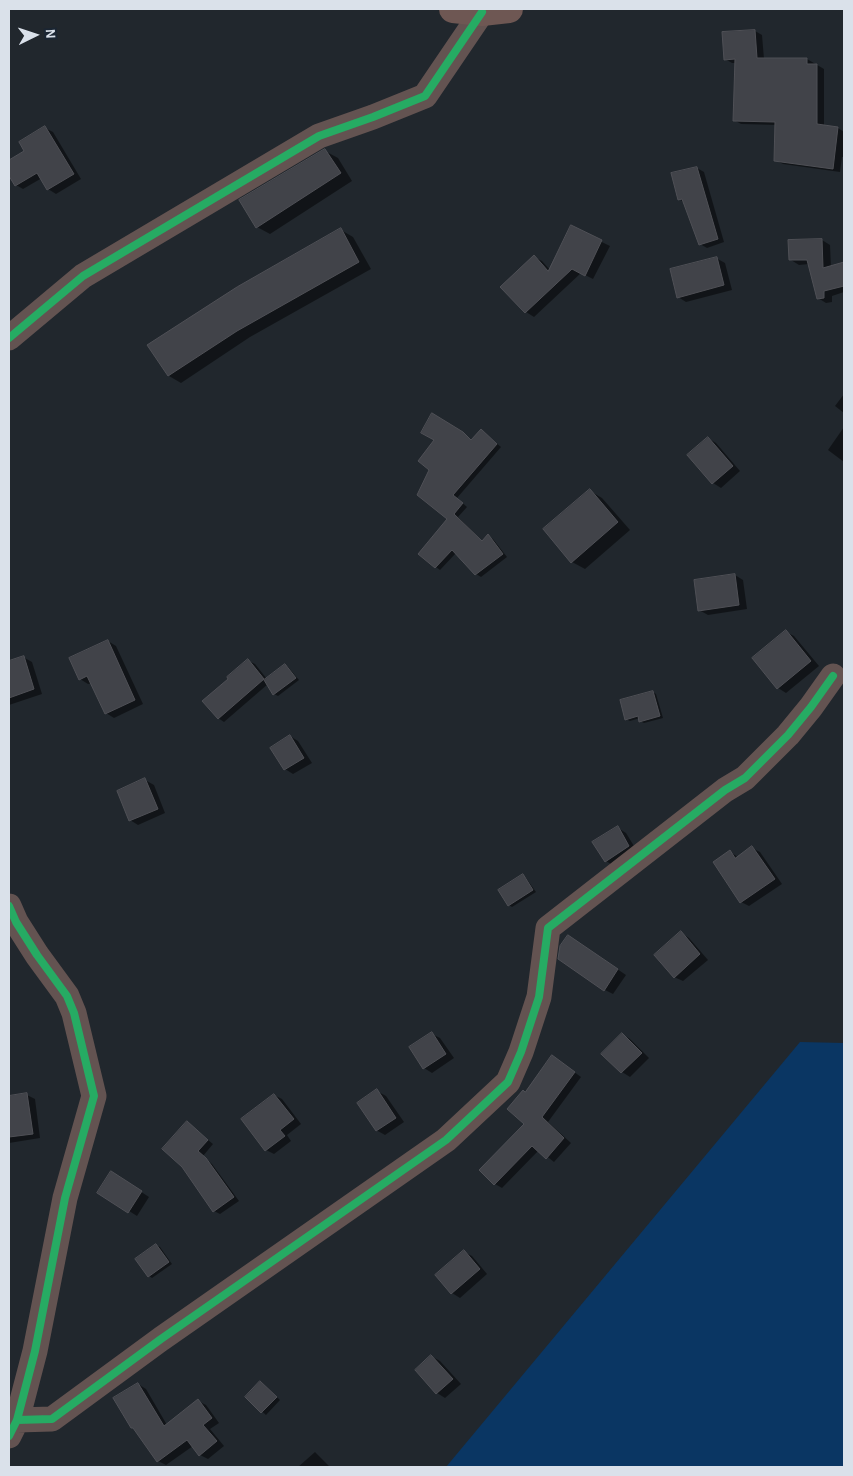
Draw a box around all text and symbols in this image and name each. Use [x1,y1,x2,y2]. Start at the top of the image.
north arrow [10,10,60,60]
text: N [43,29,57,39]

